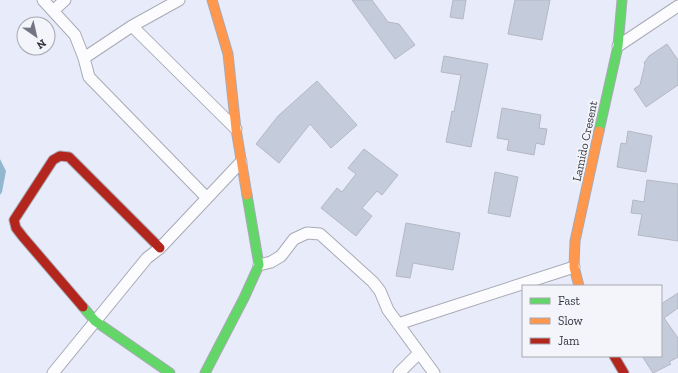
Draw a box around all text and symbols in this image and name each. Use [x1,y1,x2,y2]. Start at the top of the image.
north arrow [16,16,56,56]
text: N [34,36,48,52]
street label: Lamido Cresent [570,99,601,183]
legend [522,285,662,357]
text: Fast [558,294,581,308]
text: Slow [558,314,584,328]
text: Jam [558,334,580,348]

